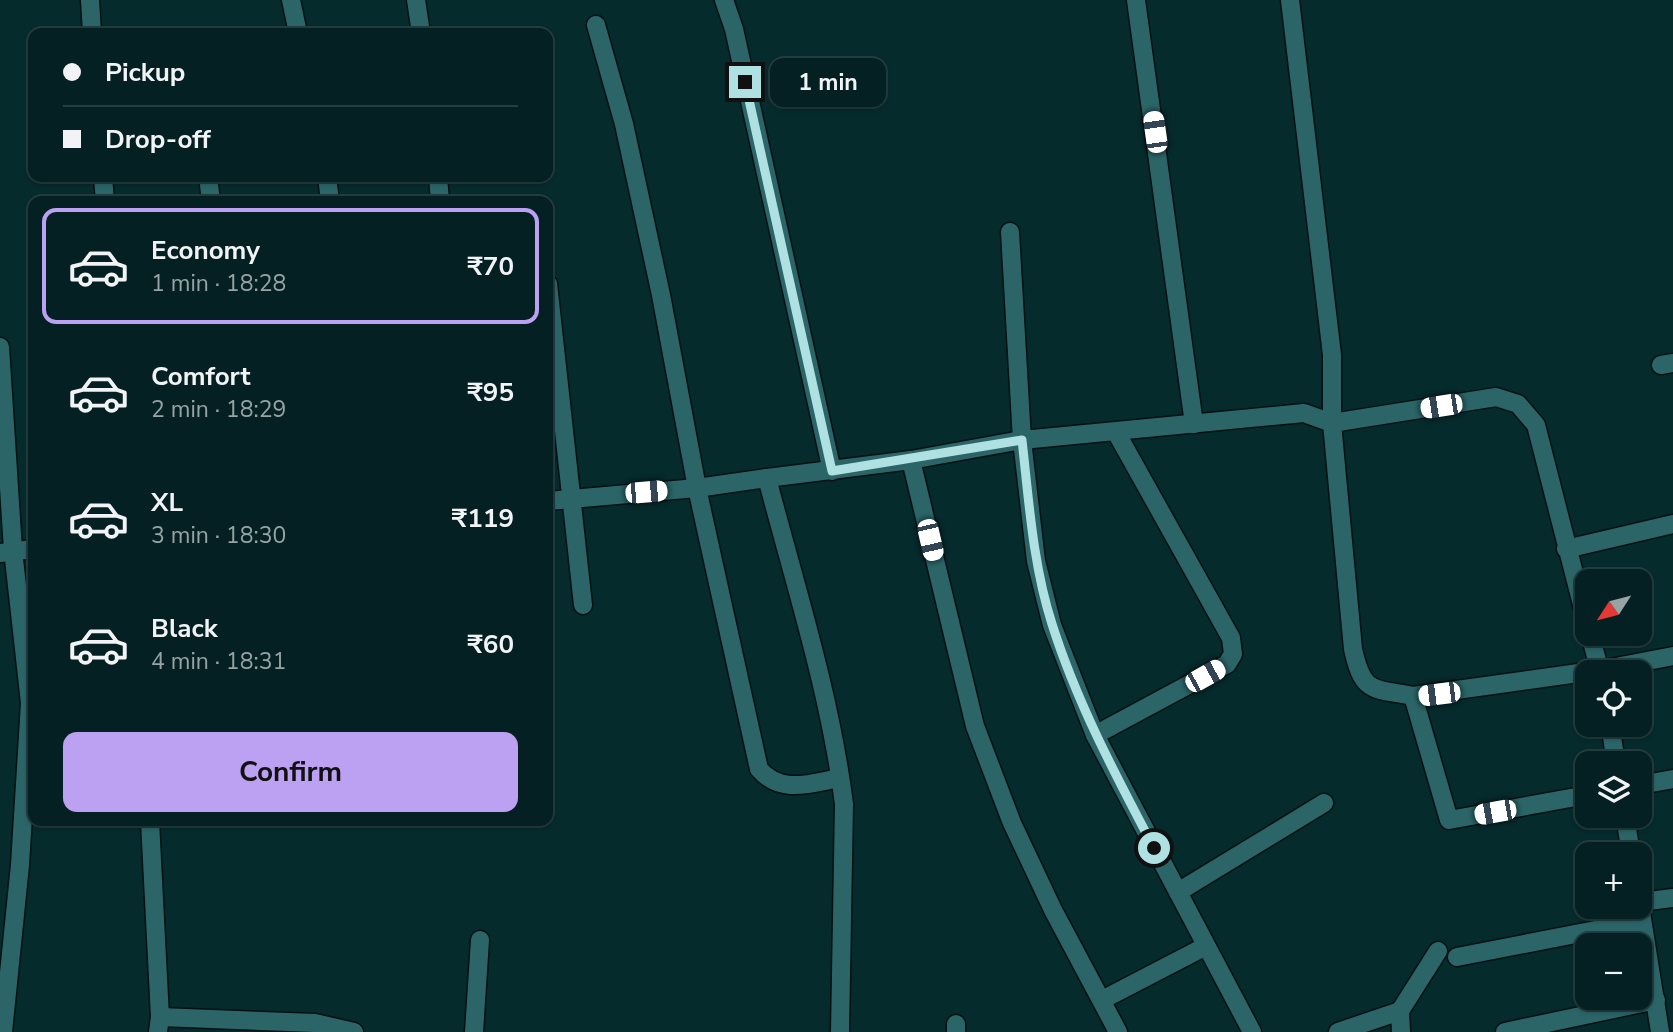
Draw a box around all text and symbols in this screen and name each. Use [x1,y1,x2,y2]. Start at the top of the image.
text: Pickup [105,55,185,90]
callout: 1 min [770,57,885,106]
route end [729,66,761,98]
text: 1 min [798,67,858,98]
car [1142,110,1169,154]
text: Drop-off [105,122,211,157]
text: Economy [151,233,260,268]
icon: car [67,235,130,298]
text: ₹70 [467,249,514,284]
text: 1 min · 18:28 [151,268,286,299]
text: Comfort [151,359,251,394]
icon: car [67,361,130,424]
text: ₹95 [467,375,514,410]
car [1419,392,1464,420]
text: 2 min · 18:29 [151,394,286,425]
car [625,480,668,504]
text: XL [151,485,183,520]
icon: car [67,487,130,550]
text: ₹119 [452,501,514,536]
car [916,517,945,563]
text: 3 min · 18:30 [151,520,286,551]
north arrow [1575,569,1652,646]
map controls [1575,569,1652,1010]
text: Black [151,611,218,646]
icon: car [67,613,130,676]
text: ₹60 [467,627,514,662]
text: 4 min · 18:31 [151,646,286,677]
car [1182,657,1229,695]
button: locate [1575,660,1652,737]
car [1417,681,1462,707]
button: Confirm [63,732,518,812]
button: layers [1575,751,1652,828]
car [1473,798,1518,826]
route start [1138,832,1170,864]
button: + [1575,842,1652,919]
button: − [1575,933,1652,1010]

